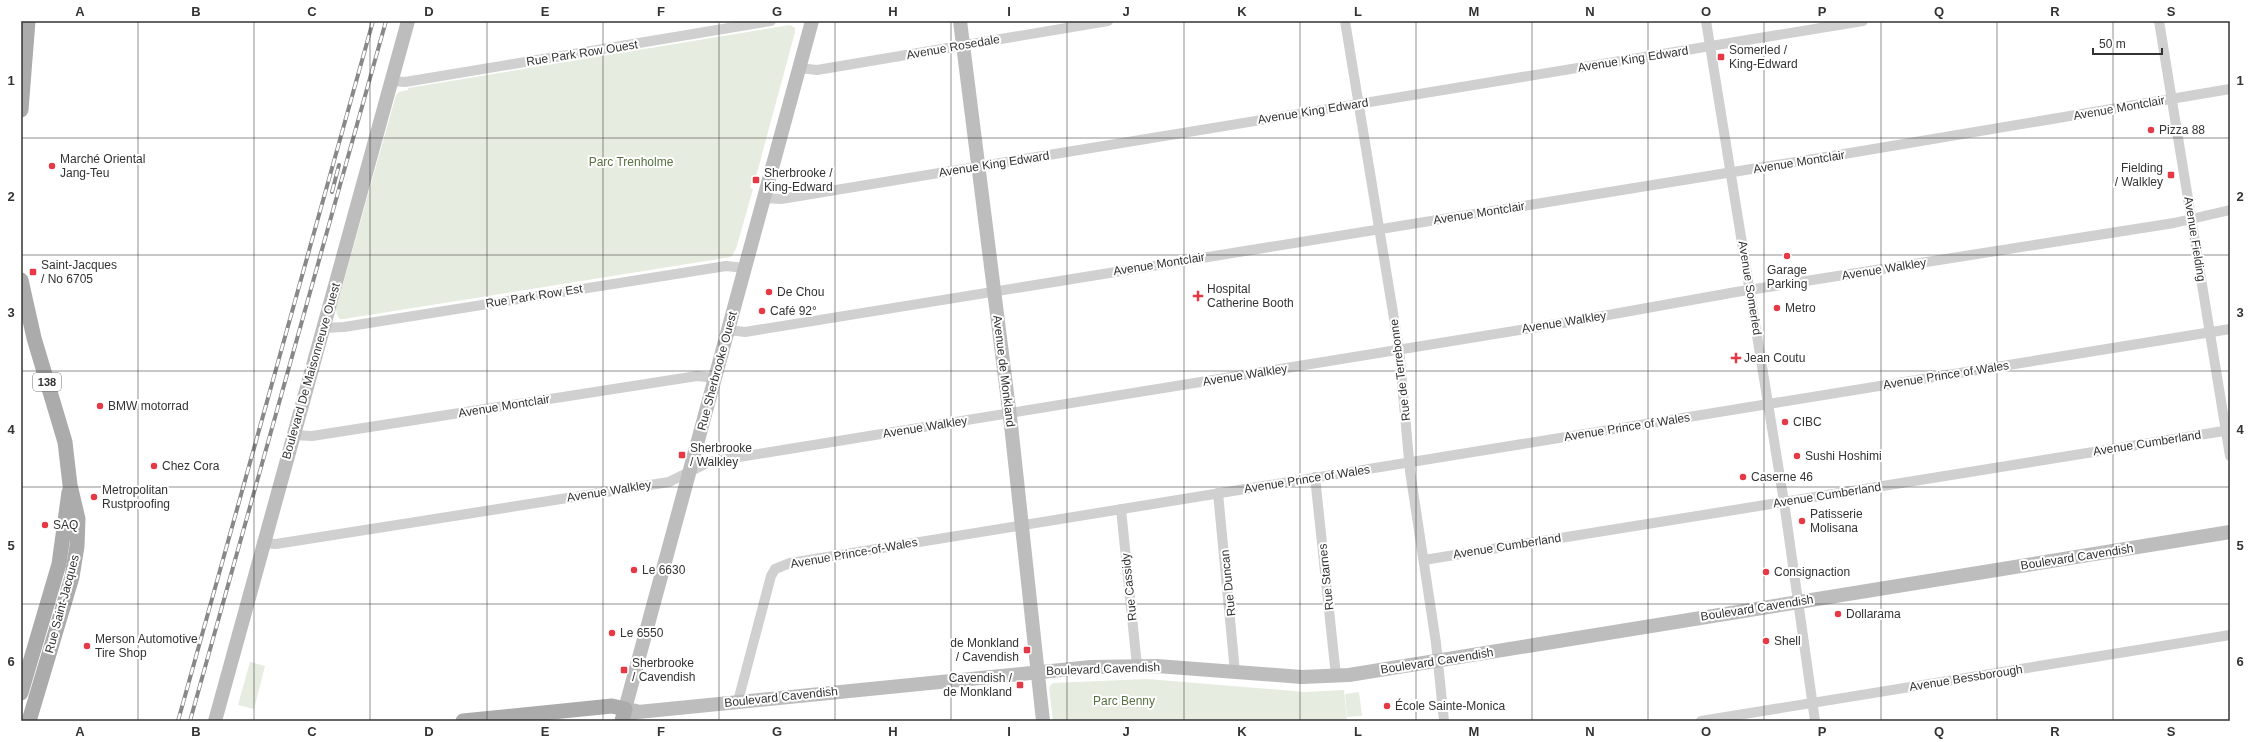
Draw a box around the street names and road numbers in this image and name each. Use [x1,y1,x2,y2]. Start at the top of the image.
street label: Avenue Rosedale [905,32,1001,62]
street label: Rue Park Row Ouest [525,37,639,69]
street label: Avenue King Edward [1577,43,1689,75]
street label: Avenue Montclair [2072,93,2166,123]
street label: Avenue King Edward [1257,95,1369,127]
street label: Avenue King Edward [938,148,1050,180]
street label: Avenue Montclair [1752,148,1846,176]
street label: Avenue Fielding [2181,196,2209,282]
street label: Avenue Montclair [1432,199,1526,227]
street label: Avenue Somerled [1736,240,1764,336]
street label: Avenue Montclair [1112,250,1206,278]
street label: Avenue Walkley [1841,255,1927,283]
street label: Boulevard De Maisonneuve Ouest [279,281,343,461]
street label: Rue Park Row Est [484,281,584,311]
street label: Avenue Walkley [1521,308,1607,336]
street label: Rue Sherbrooke Ouest [694,309,740,432]
street label: Avenue de Monkland [990,314,1018,428]
street label: Rue de Terrebonne [1387,318,1413,422]
street label: Avenue Prince of Wales [1882,358,2010,392]
street label: Avenue Walkley [1202,361,1288,389]
road number: 138 [33,373,61,391]
street label: Avenue Montclair [457,392,551,420]
street label: Avenue Prince of Wales [1563,410,1691,444]
street label: Avenue Walkley [882,413,968,441]
street label: Avenue Cumberland [2092,428,2202,458]
street label: Avenue Prince of Wales [1243,462,1371,496]
street label: Avenue Walkley [566,477,652,505]
street label: Avenue Cumberland [1772,480,1882,510]
street label: Avenue Cumberland [1452,531,1562,561]
street label: Avenue Prince-of-Wales [789,535,919,571]
street label: Boulevard Cavendish [2020,541,2134,573]
street label: Rue Starnes [1316,543,1336,611]
street label: Rue Duncan [1218,549,1238,617]
street label: Rue Cassidy [1118,552,1140,622]
street label: Rue Saint-Jacques [42,553,82,655]
street label: Boulevard Cavendish [1700,592,1814,624]
street label: Boulevard Cavendish [1380,645,1494,677]
street label: Boulevard Cavendish [1046,660,1160,678]
street label: Avenue Bessborough [1908,662,2024,694]
street label: Boulevard Cavendish [724,684,838,710]

